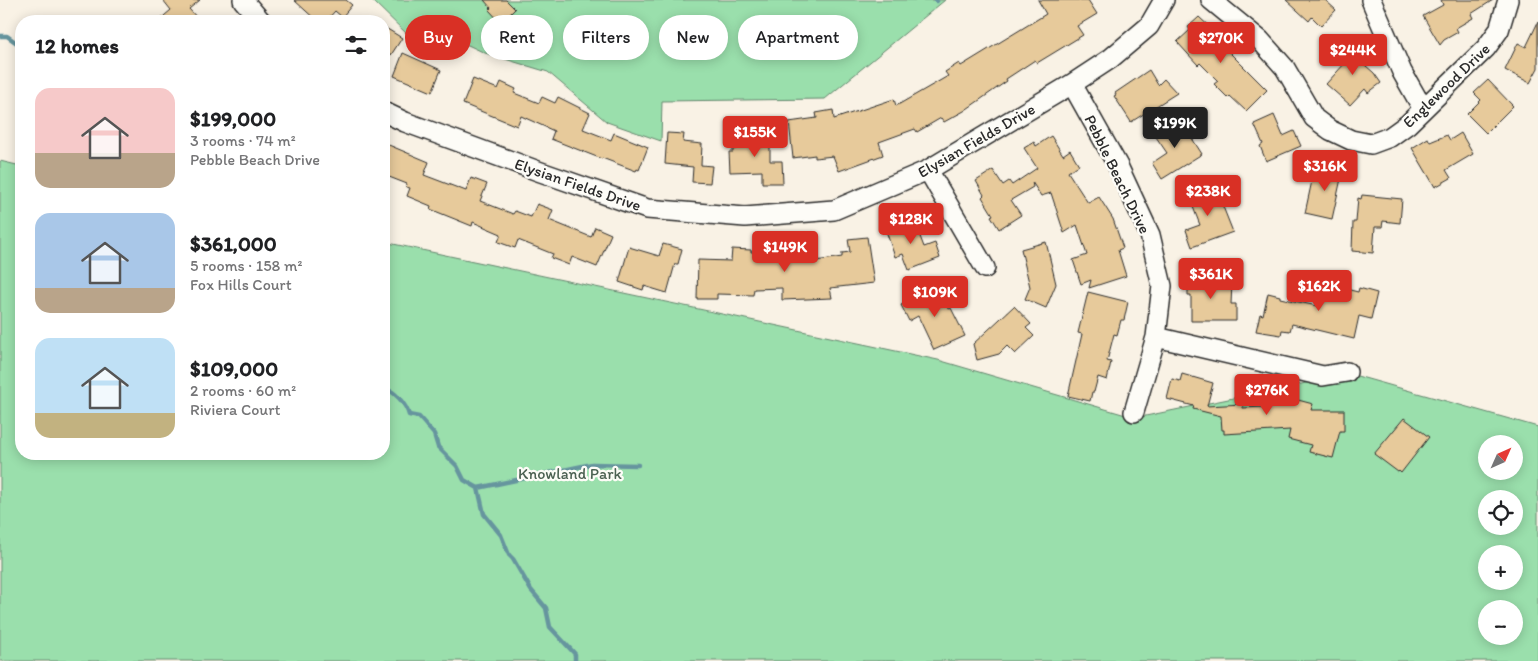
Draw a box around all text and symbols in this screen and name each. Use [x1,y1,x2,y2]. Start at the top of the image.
chip: Buy [405,15,471,60]
chip: Rent [481,15,553,60]
chip: Filters [563,15,649,60]
chip: New [659,15,728,60]
chip: Apartment [738,15,858,60]
pin: $270K [1186,22,1256,64]
text: $270K [1199,28,1243,47]
icon: filters [342,31,370,59]
text: 12 homes [35,33,119,58]
pin: $244K [1318,34,1388,76]
street label: Englewood Drive [1399,39,1494,132]
text: $244K [1330,40,1376,59]
street label: Elysian Fields Drive [914,99,1038,182]
text: $199,000 [190,106,276,131]
pin: $199K [1140,106,1210,149]
icon: home [75,108,135,168]
street label: Pebble Beach Drive [1081,112,1155,237]
text: $199K [1154,113,1196,132]
pin: $155K [720,116,790,158]
text: $155K [734,122,776,141]
text: 3 rooms · 74 m² [190,131,296,150]
text: Pebble Beach Drive [190,150,320,169]
pin: $316K [1290,150,1360,192]
street label: Elysian Fields Drive [512,154,643,215]
text: $316K [1304,156,1346,175]
pin: $238K [1173,174,1243,217]
text: $238K [1186,181,1230,200]
pin: $128K [876,202,946,245]
text: $128K [890,209,932,228]
pin: $149K [750,230,820,273]
text: $361,000 [190,231,277,256]
icon: home [75,233,135,293]
text: $149K [763,237,807,256]
text: 5 rooms · 158 m² [190,256,302,275]
pin: $361K [1176,258,1246,300]
text: $361K [1190,264,1232,283]
pin: $162K [1284,270,1354,312]
text: Fox Hills Court [190,275,292,294]
pin: $109K [900,276,970,318]
text: $162K [1298,276,1340,295]
text: $109K [913,282,957,301]
text: $109,000 [190,356,278,381]
icon: home [75,358,135,418]
pin: $276K [1232,374,1302,416]
text: $276K [1245,380,1289,399]
text: 2 rooms · 60 m² [190,381,296,400]
text: Riviera Court [190,400,281,419]
north arrow [1478,435,1522,480]
map controls [1478,435,1523,645]
park label: Knowland Park [518,464,623,483]
button: locate [1478,490,1523,535]
button: + [1478,545,1523,590]
button: − [1478,600,1523,645]

